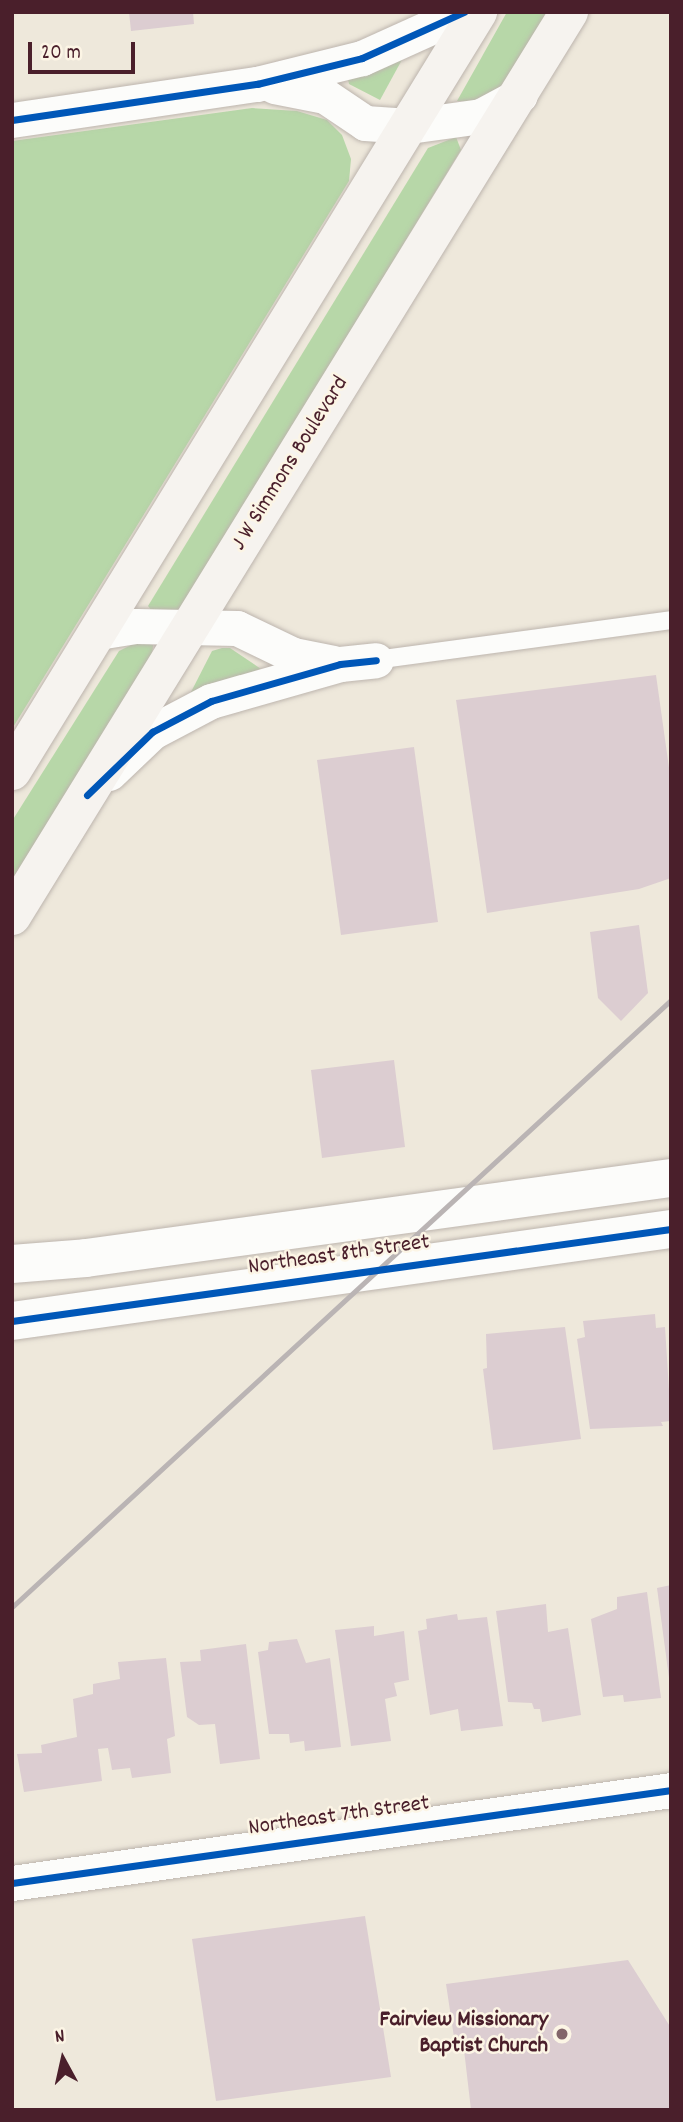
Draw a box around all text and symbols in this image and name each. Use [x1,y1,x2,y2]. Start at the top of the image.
scale bar [32,28,138,72]
text: 20 m [41,39,81,69]
street label: J W Simmons Boulevard [226,372,356,556]
street label: Northeast 8th Street [247,1230,431,1282]
street label: Northeast 7th Street [247,1791,431,1843]
place label: Fairview Missionary Baptist Church [379,2007,548,2061]
north arrow [28,2024,98,2094]
text: N [53,2024,67,2052]
marker: Fairview Missionary Baptist Church [554,2026,570,2042]

